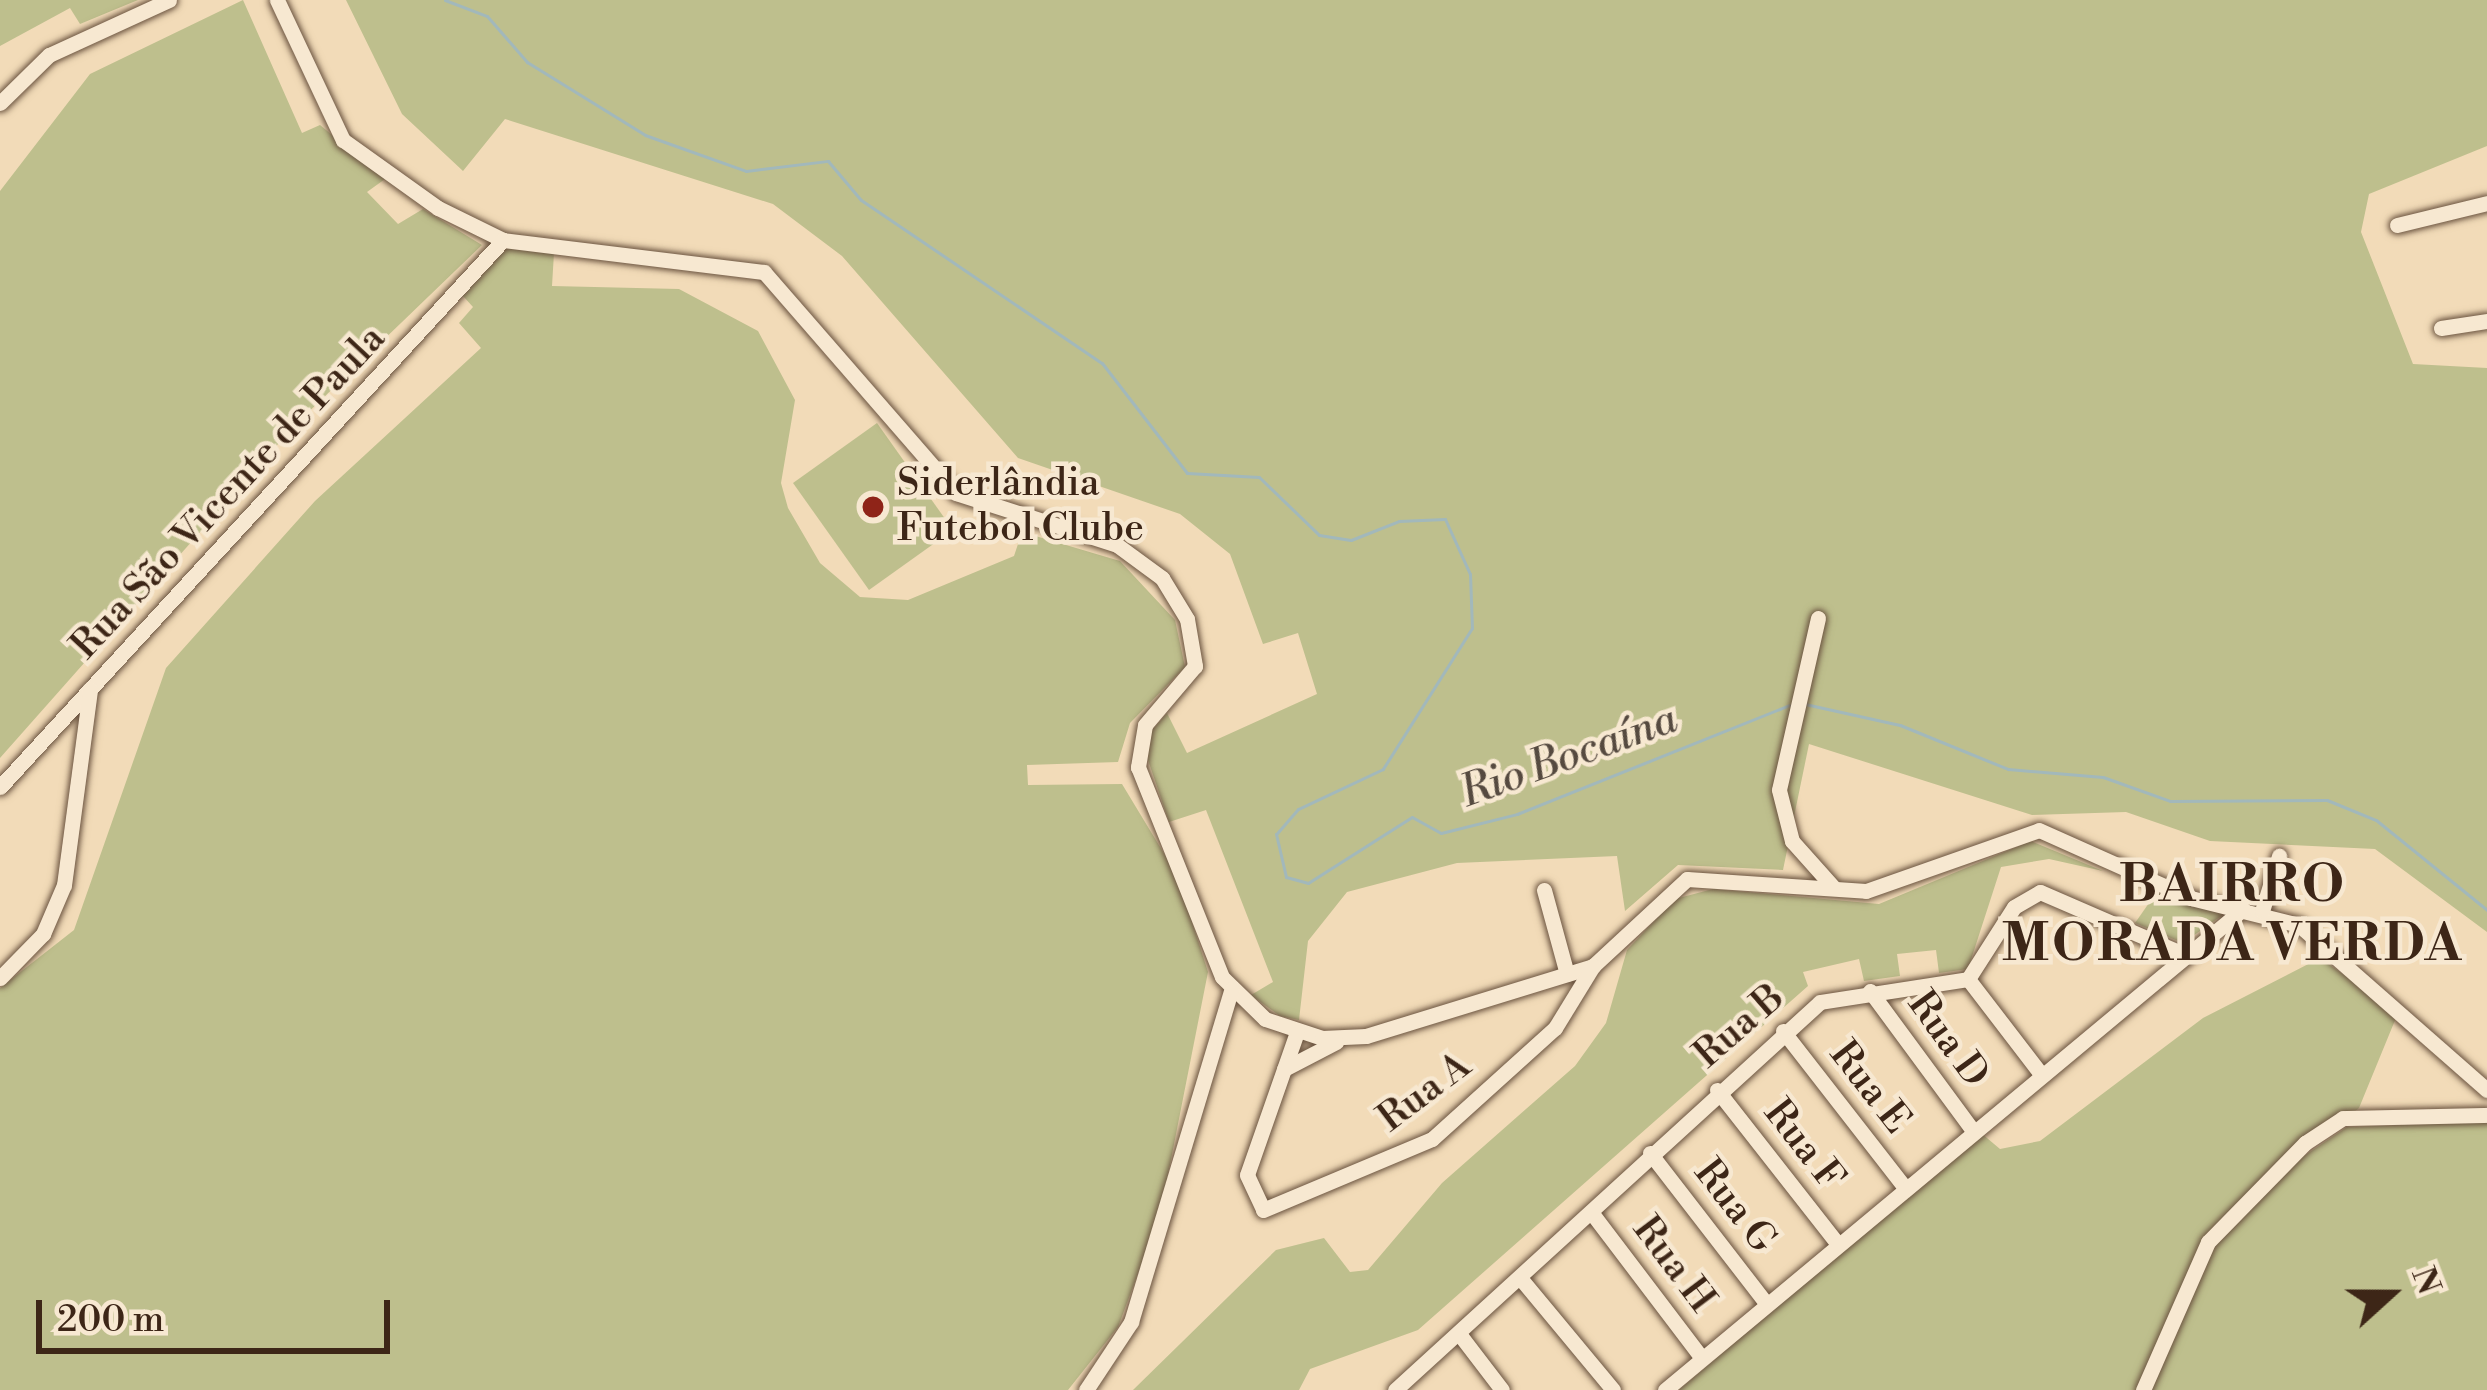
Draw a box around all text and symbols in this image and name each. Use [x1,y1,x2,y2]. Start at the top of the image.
street label: Rua São Vicente de Paula [62,316,396,670]
place label: Siderlândia Futebol Clube [897,462,1144,553]
marker: Siderlândia Futebol Clube [860,494,886,520]
water label: Rio Bocaína [1454,695,1684,819]
district label: BAIRRO MORADA VERDA [2002,856,2464,976]
street label: Rua B [1685,975,1795,1079]
street label: Rua D [1897,983,1997,1097]
street label: Rua E [1819,1033,1919,1143]
street label: Rua A [1370,1043,1480,1143]
street label: Rua F [1753,1091,1853,1201]
street label: Rua G [1683,1151,1785,1263]
street label: Rua H [1622,1208,1724,1322]
north arrow [2331,1234,2451,1354]
text: N [2401,1261,2449,1300]
scale bar [42,1276,396,1350]
text: 200 m [57,1298,164,1343]

